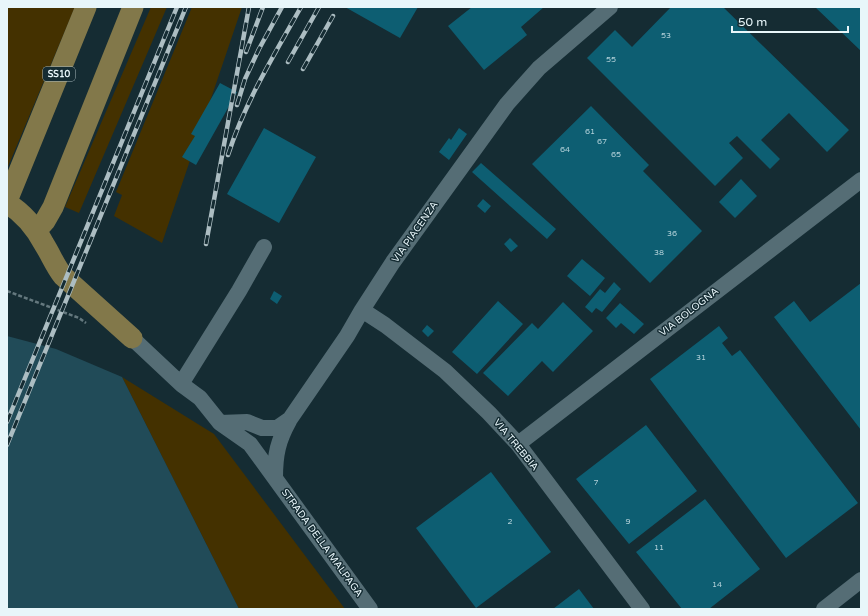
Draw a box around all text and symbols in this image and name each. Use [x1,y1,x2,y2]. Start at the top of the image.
scale bar [732,8,848,34]
text: 50 m [738,15,767,29]
house number: 53 [661,31,671,40]
house number: 55 [606,55,616,64]
road number: SS10 [43,67,75,81]
house number: 61 [585,127,595,136]
house number: 67 [597,137,607,146]
house number: 64 [560,145,570,154]
house number: 65 [611,150,621,159]
street label: VIA PIACENZA [389,199,441,265]
house number: 36 [667,229,677,238]
house number: 38 [654,248,664,257]
street label: VIA BOLOGNA [657,285,721,339]
house number: 31 [696,353,706,362]
street label: VIA TREBBIA [491,417,541,473]
house number: 7 [593,478,599,487]
street label: STRADA DELLA MALPAGA [279,487,365,599]
house number: 2 [507,517,513,526]
house number: 9 [625,517,631,526]
house number: 11 [654,543,664,552]
house number: 14 [712,580,722,589]

